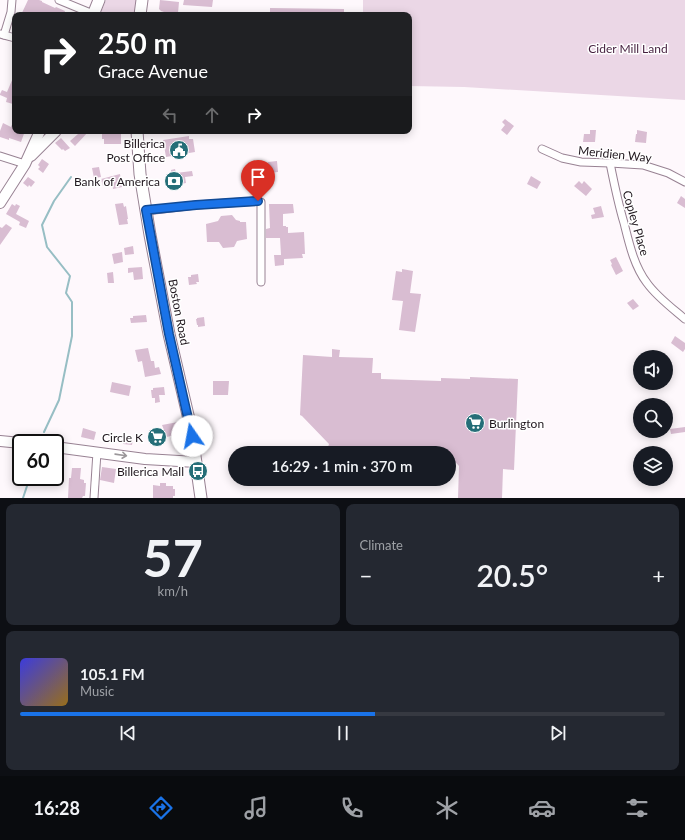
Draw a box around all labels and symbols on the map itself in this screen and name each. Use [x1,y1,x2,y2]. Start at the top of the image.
park label: Cider Mill Land [588,41,668,56]
place label: Billerica Post Office [107,136,165,165]
public building icon: Billerica Post Office [168,139,190,161]
street label: Meridien Way [577,143,653,165]
pin [241,160,275,201]
bank icon: Bank of America [163,170,185,192]
place label: Bank of America [74,174,160,189]
street label: Copley Place [620,189,652,257]
street label: Boston Road [165,278,193,346]
supermarket icon: Burlington [464,412,486,434]
position arrow [171,415,213,457]
place label: Burlington [489,416,544,431]
supermarket icon: Circle K [146,426,168,448]
place label: Circle K [102,430,143,445]
speed limit sign: 60 [12,434,64,486]
one-way arrow [115,452,128,459]
bus stop icon: Billerica Mall [187,460,209,482]
place label: Billerica Mall [117,464,184,479]

